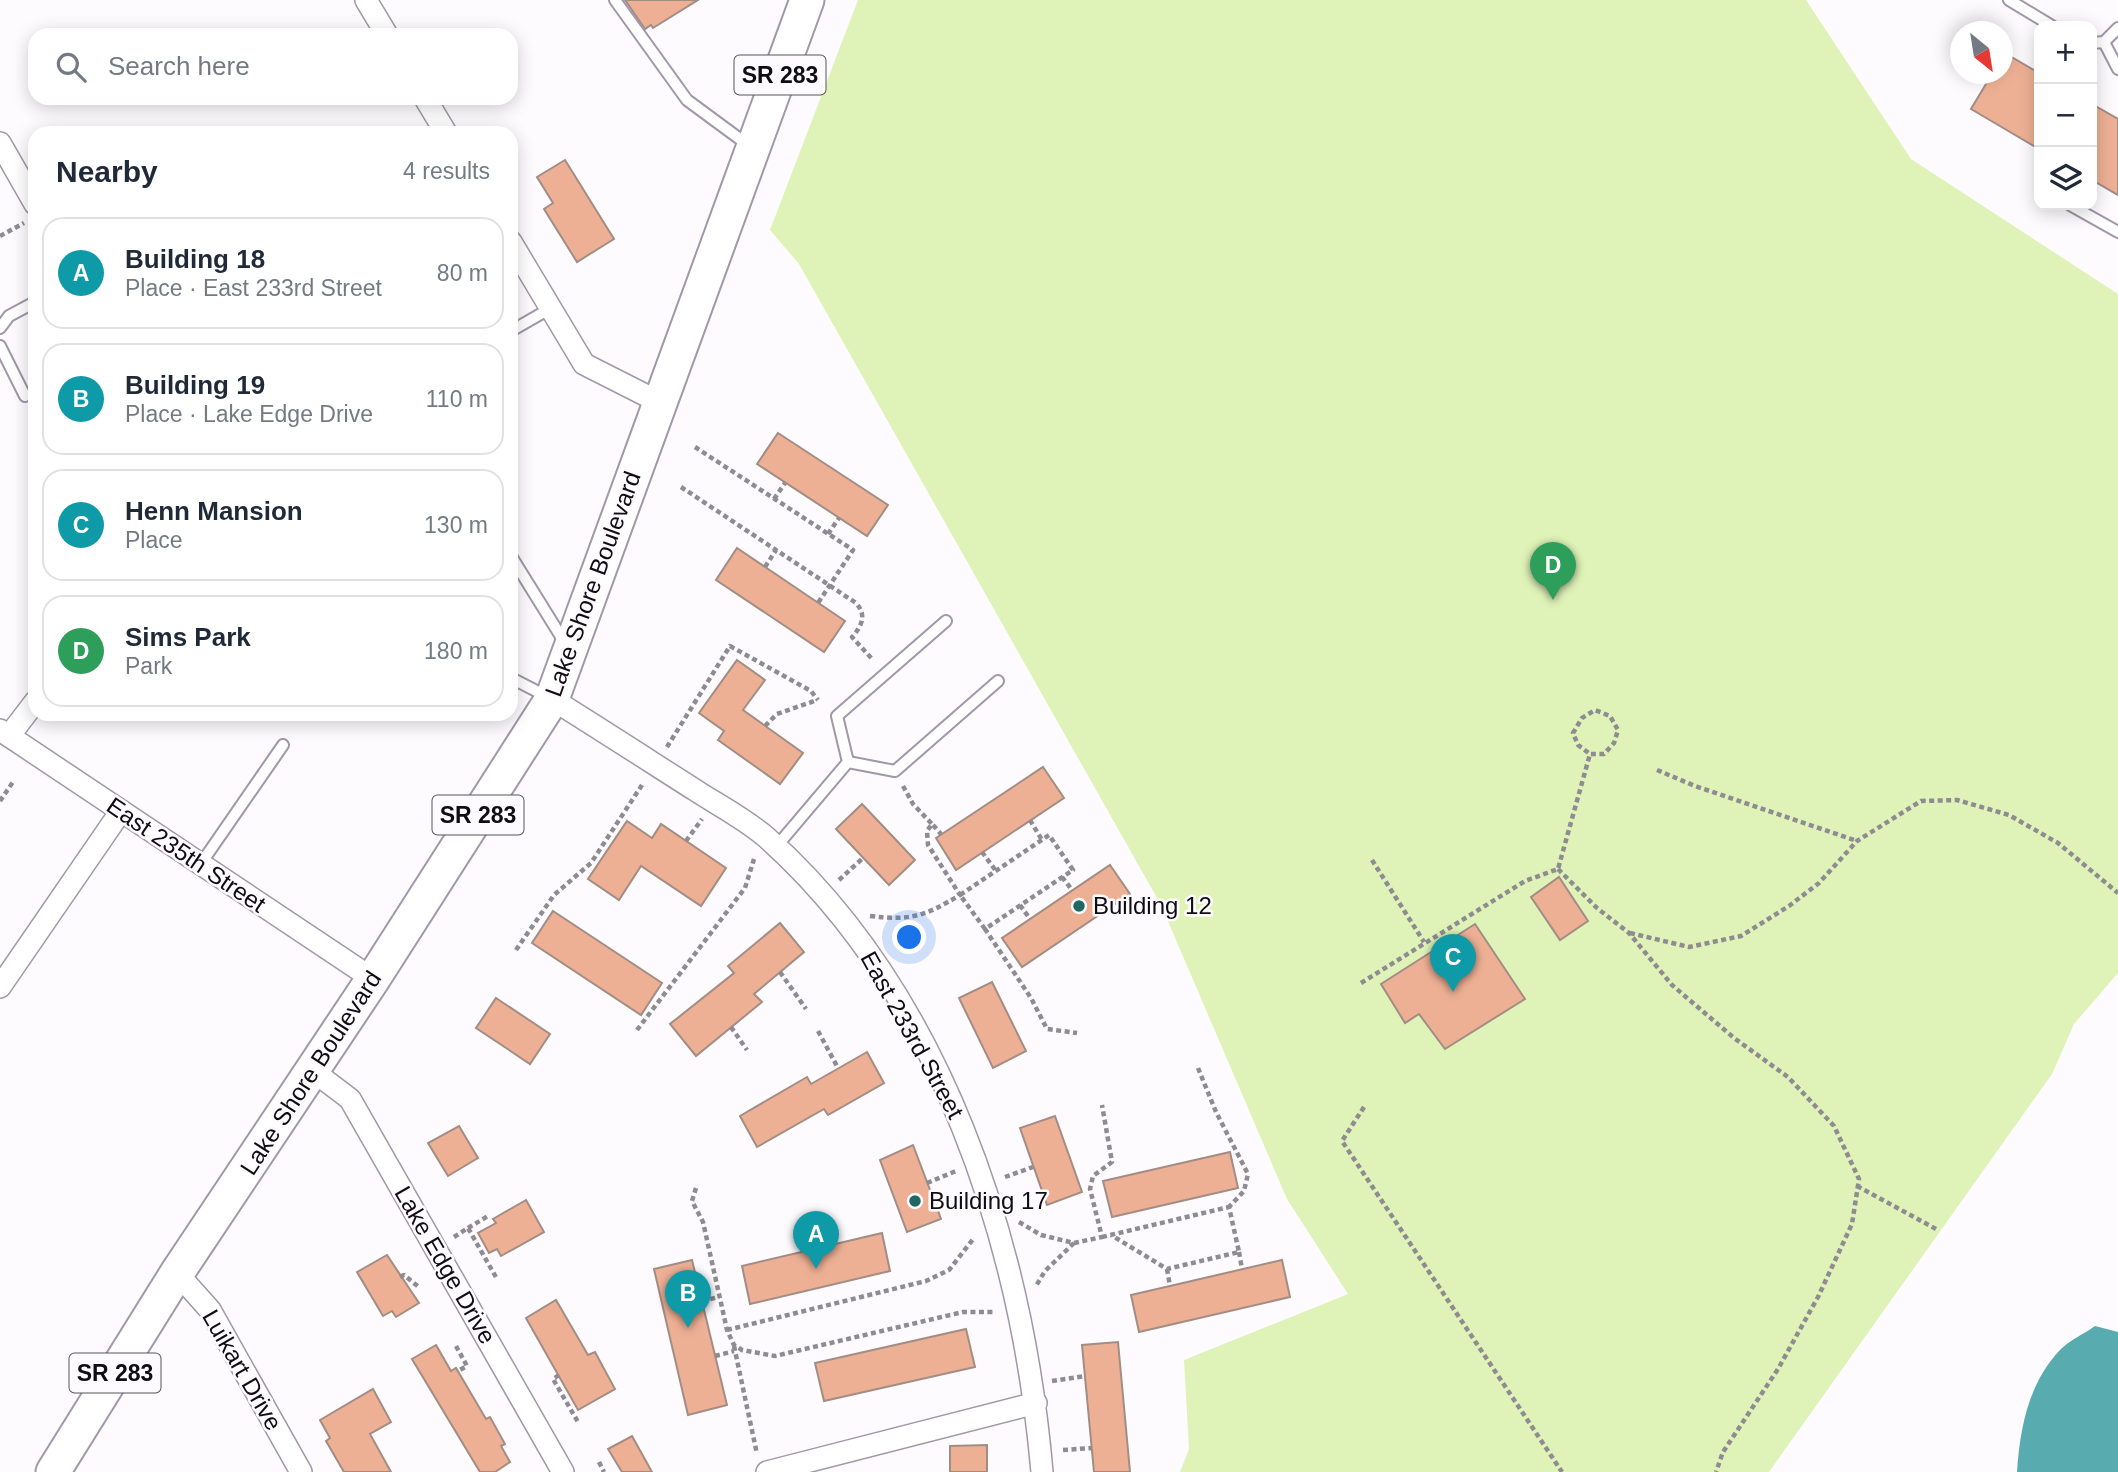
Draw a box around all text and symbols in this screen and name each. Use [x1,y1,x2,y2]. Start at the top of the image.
north arrow [1950,21,2013,84]
map controls [2034,21,2097,210]
button: + [2034,21,2097,84]
search box [28,28,518,105]
icon: search [52,48,90,86]
text: Search here [108,51,250,81]
road number: SR 283 [734,55,826,94]
button: − [2034,84,2097,147]
button: layers [2034,147,2097,210]
text: Nearby [56,155,158,188]
text: 4 results [403,158,490,184]
text: Building 18 [125,244,265,274]
text: A [73,260,89,286]
text: 80 m [437,260,488,286]
text: Place · East 233rd Street [125,275,382,301]
text: Building 19 [125,370,265,400]
text: B [73,386,89,412]
text: 110 m [426,386,488,412]
text: Place · Lake Edge Drive [125,401,373,427]
street label: Lake Shore Boulevard [539,468,646,700]
text: Henn Mansion [125,496,303,526]
text: C [73,512,89,538]
text: 130 m [424,512,488,538]
text: Place [125,527,183,553]
pin: D [1530,542,1576,600]
text: Sims Park [125,622,251,652]
text: D [73,638,89,664]
text: 180 m [424,638,488,664]
text: Park [125,653,172,679]
street label: East 235th Street [102,792,271,918]
road number: SR 283 [433,796,524,834]
place label: Building 12 [1093,892,1212,919]
marker: Building 12 [1071,898,1087,914]
your location [892,920,926,954]
pin: C [1430,934,1476,992]
street label: East 233rd Street [855,947,970,1123]
street label: Lake Shore Boulevard [235,966,387,1180]
street label: Lake Edge Drive [389,1181,501,1348]
place label: Building 17 [929,1187,1048,1214]
marker: Building 17 [907,1193,923,1209]
pin: A [793,1211,839,1269]
pin: B [665,1270,711,1328]
street label: Luikart Drive [197,1305,288,1435]
road number: SR 283 [69,1354,160,1392]

